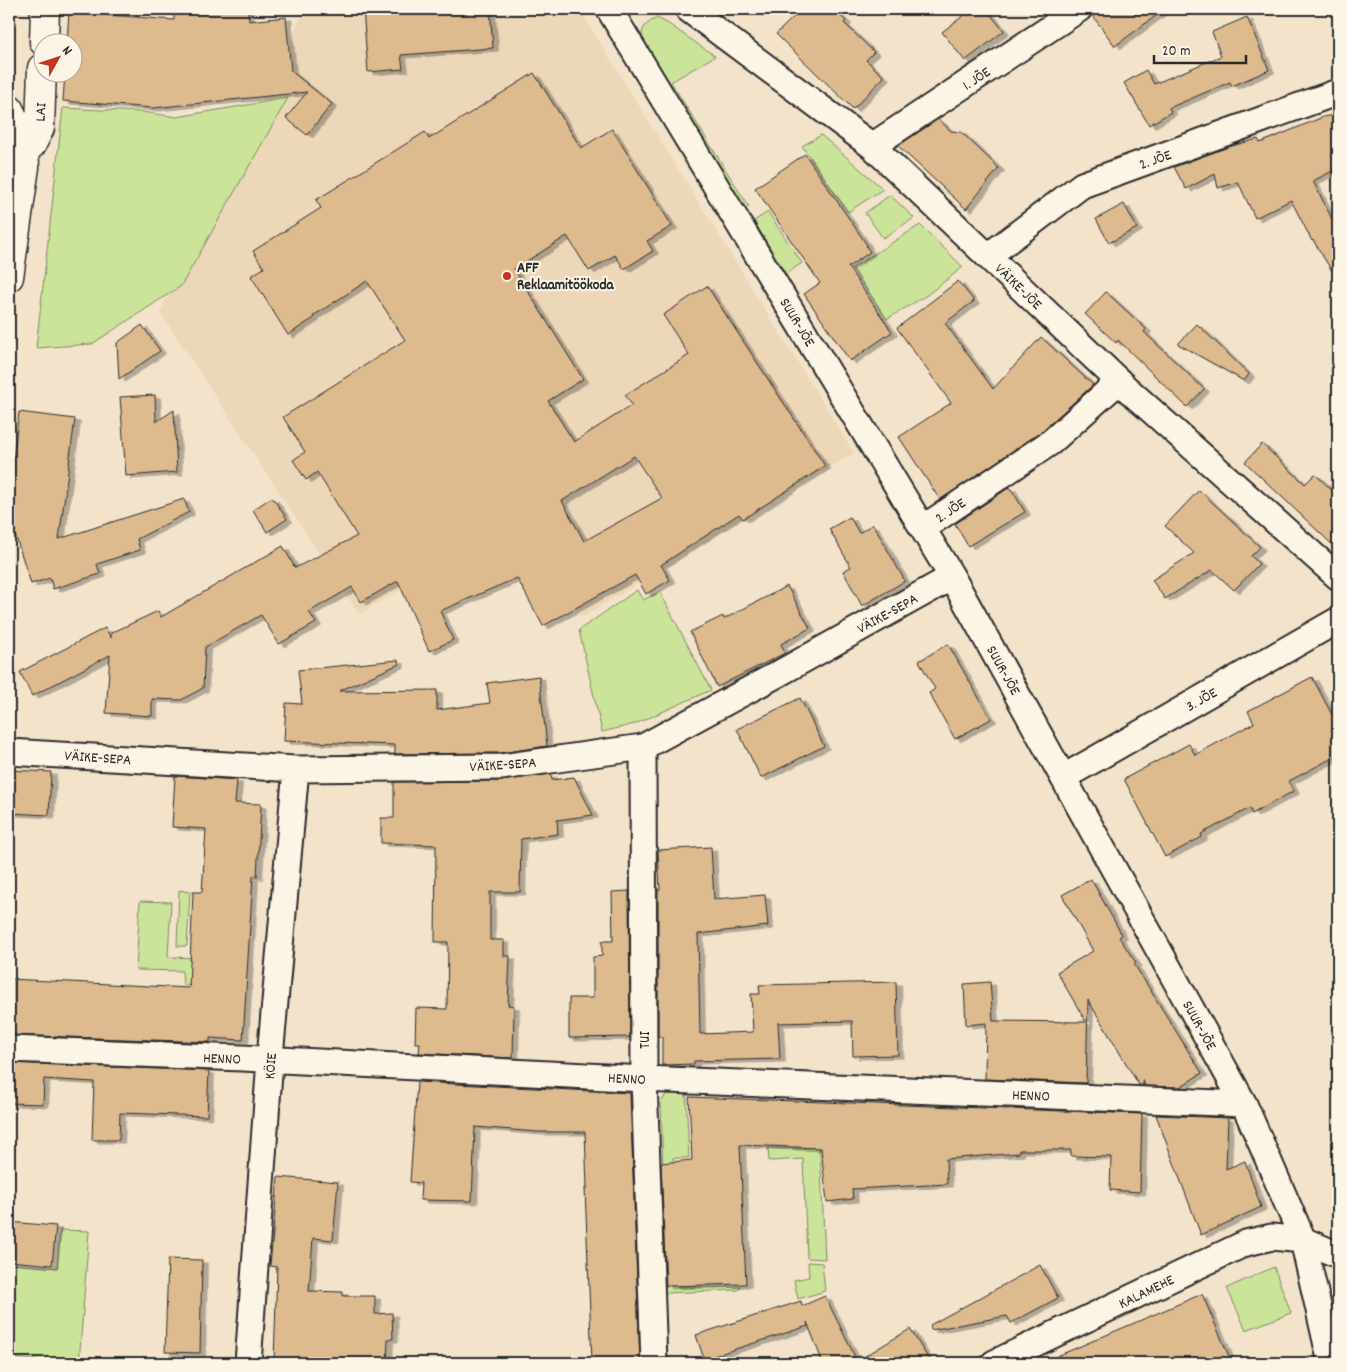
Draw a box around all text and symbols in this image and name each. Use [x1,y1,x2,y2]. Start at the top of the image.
north arrow [32,32,82,82]
scale bar [1154,32,1247,64]
text: 20 m [1162,41,1190,63]
text: N [57,42,76,60]
street label: 1. JÕE [959,62,996,97]
street label: LAI [31,102,53,122]
street label: 2. JÕE [1136,145,1175,177]
place label: AFF Reklaamitöökoda [517,258,614,297]
street label: VÄIKE-JÕE [989,259,1047,316]
marker: AFF Reklaamitöökoda [501,270,513,282]
street label: SUUR-JÕE [773,294,820,352]
street label: 2. JÕE [931,493,971,530]
street label: VÄIKE-SEPA [853,589,923,641]
street label: SUUR-JÕE [980,642,1025,700]
street label: 3. JÕE [1182,683,1222,719]
street label: VÄIKE-SEPA [64,746,132,772]
street label: VÄIKE-SEPA [469,753,537,779]
street label: SUUR-JÕE [1176,997,1221,1055]
street label: TUI [635,1031,657,1049]
street label: HENNO [203,1048,241,1072]
street label: KÖIE [260,1052,284,1080]
street label: HENNO [607,1068,646,1092]
street label: HENNO [1012,1085,1050,1109]
street label: KALAMEHE [1115,1270,1179,1316]

